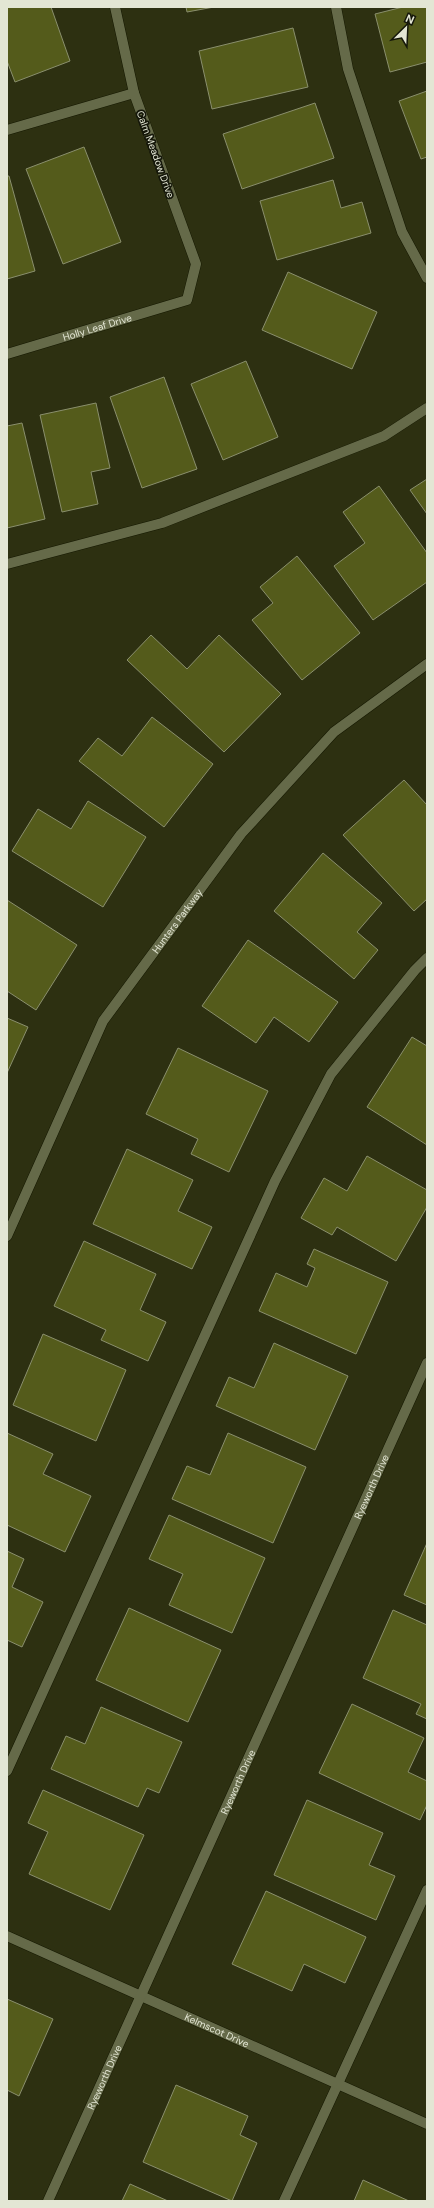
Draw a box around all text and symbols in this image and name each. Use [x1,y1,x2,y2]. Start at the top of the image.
north arrow [386,8,426,48]
text: N [404,11,417,27]
street label: Calm Meadow Drive [134,109,177,200]
street label: Holly Leaf Drive [61,311,134,344]
street label: Hunters Parkway [149,886,206,956]
street label: Ryeworth Drive [351,1452,392,1521]
street label: Ryeworth Drive [218,1747,258,1817]
street label: Kelmscot Drive [183,2010,251,2051]
street label: Ryeworth Drive [84,2043,125,2112]

